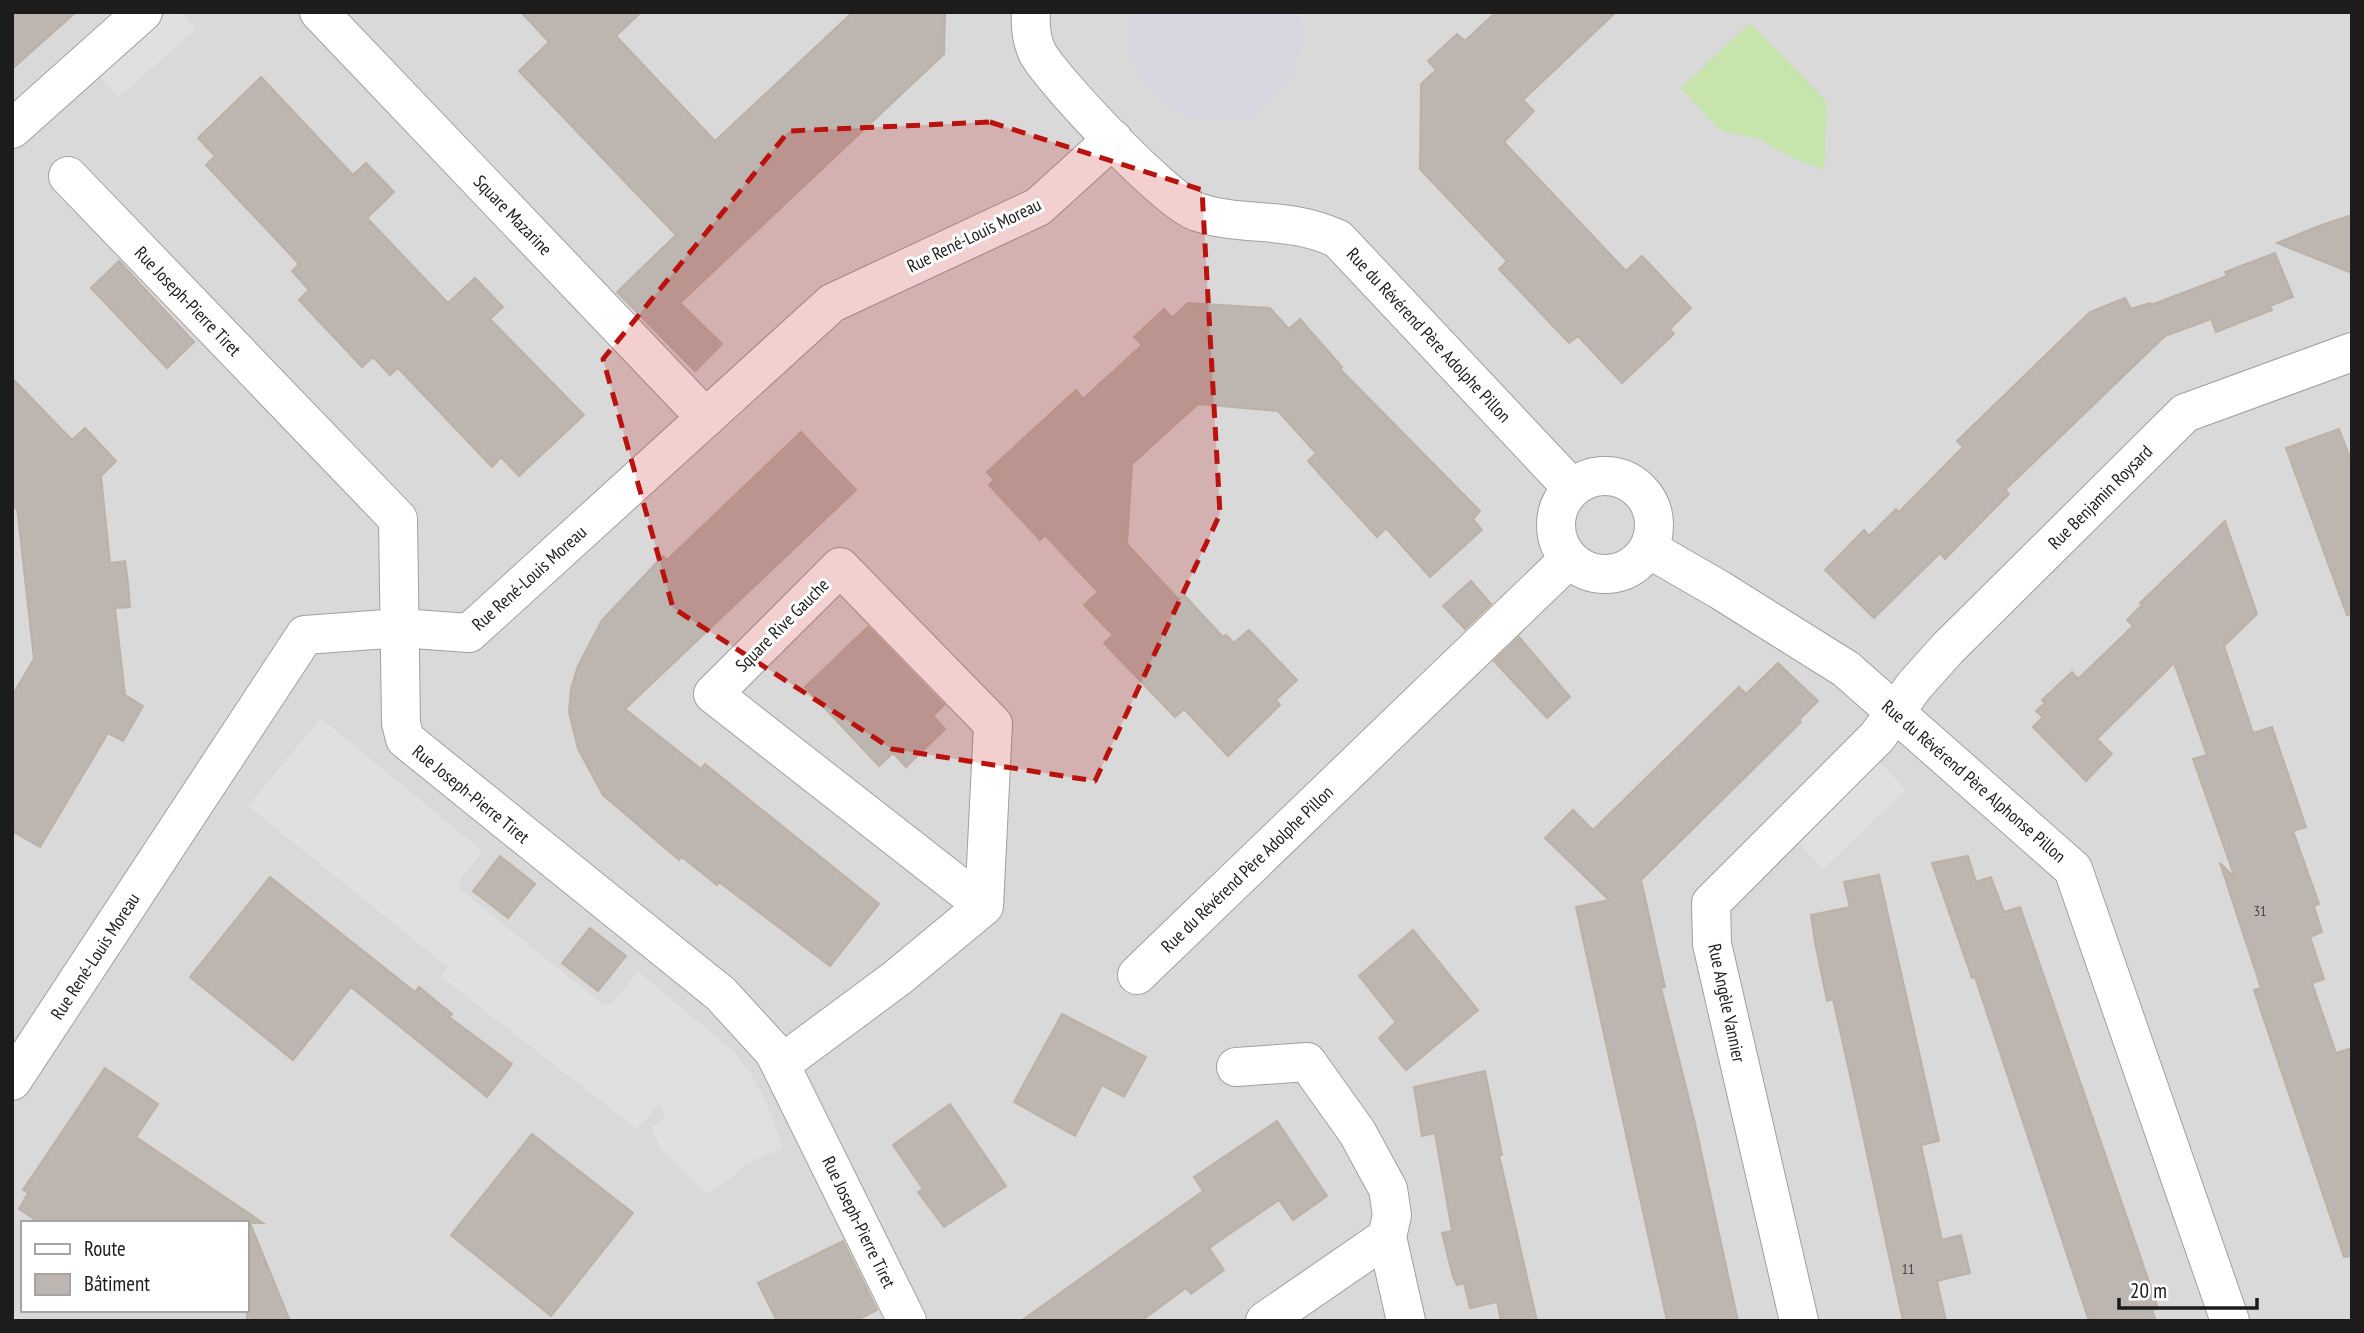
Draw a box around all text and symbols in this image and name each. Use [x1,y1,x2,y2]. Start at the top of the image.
street label: Square Mazarine [469,170,557,260]
street label: Rue René-Louis Moreau [903,193,1045,277]
street label: Rue Joseph-Pierre Tiret [130,241,246,361]
street label: Rue du Révérend Père Adolphe Pillon [1342,243,1516,427]
street label: Rue Benjamin Roysard [2043,440,2157,554]
street label: Rue René-Louis Moreau [467,520,591,636]
street label: Square Rive Gauche [730,573,834,677]
street label: Rue du Révérend Père Alphonse Pillon [1877,695,2071,867]
street label: Rue Joseph-Pierre Tiret [408,740,534,848]
street label: Rue du Révérend Père Adolphe Pillon [1156,781,1338,957]
street label: Rue René-Louis Moreau [46,888,144,1024]
house number: 31 [2254,902,2266,920]
street label: Rue Angèle Vannier [1703,942,1751,1064]
street label: Rue Joseph-Pierre Tiret [817,1152,901,1292]
legend [21,1221,248,1312]
text: Route [84,1235,126,1262]
house number: 11 [1902,1260,1914,1278]
scale bar [2119,1266,2257,1310]
text: Bâtiment [84,1270,150,1297]
text: 20 m [2130,1277,2167,1304]

